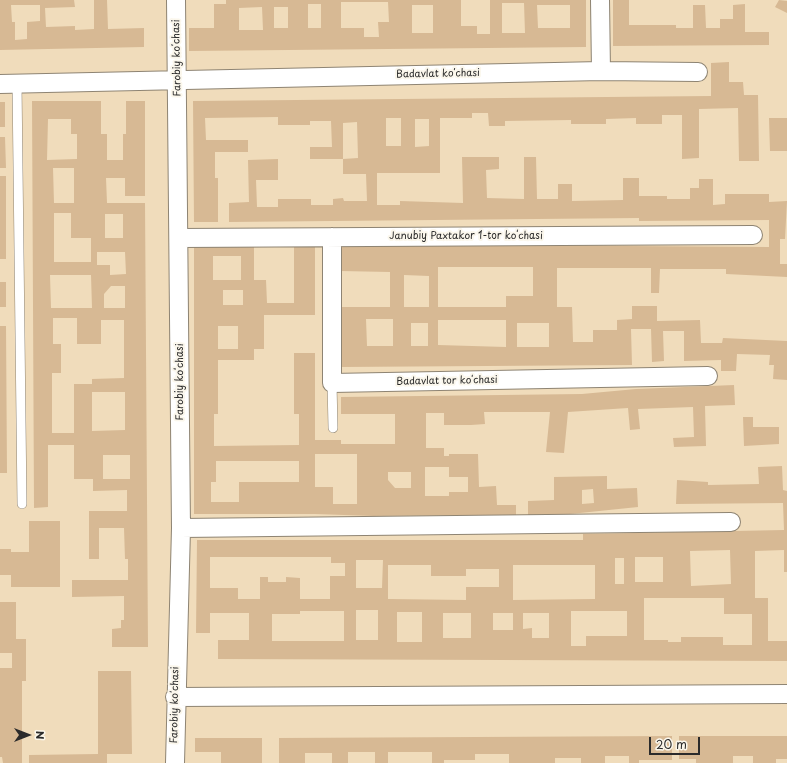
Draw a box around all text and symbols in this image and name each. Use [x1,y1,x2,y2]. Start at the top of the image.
street label: Farobiy koʻchasi [170,19,184,97]
street label: Badavlat koʻchasi [396,67,480,81]
street label: Janubiy Paxtakor 1-tor koʻchasi [389,230,543,242]
street label: Farobiy koʻchasi [174,343,186,421]
street label: Badavlat tor koʻchasi [396,374,498,388]
street label: Farobiy koʻchasi [168,666,182,744]
north arrow [8,715,48,755]
scale bar [651,729,702,755]
text: N [32,731,49,739]
text: 20 m [656,735,687,753]

